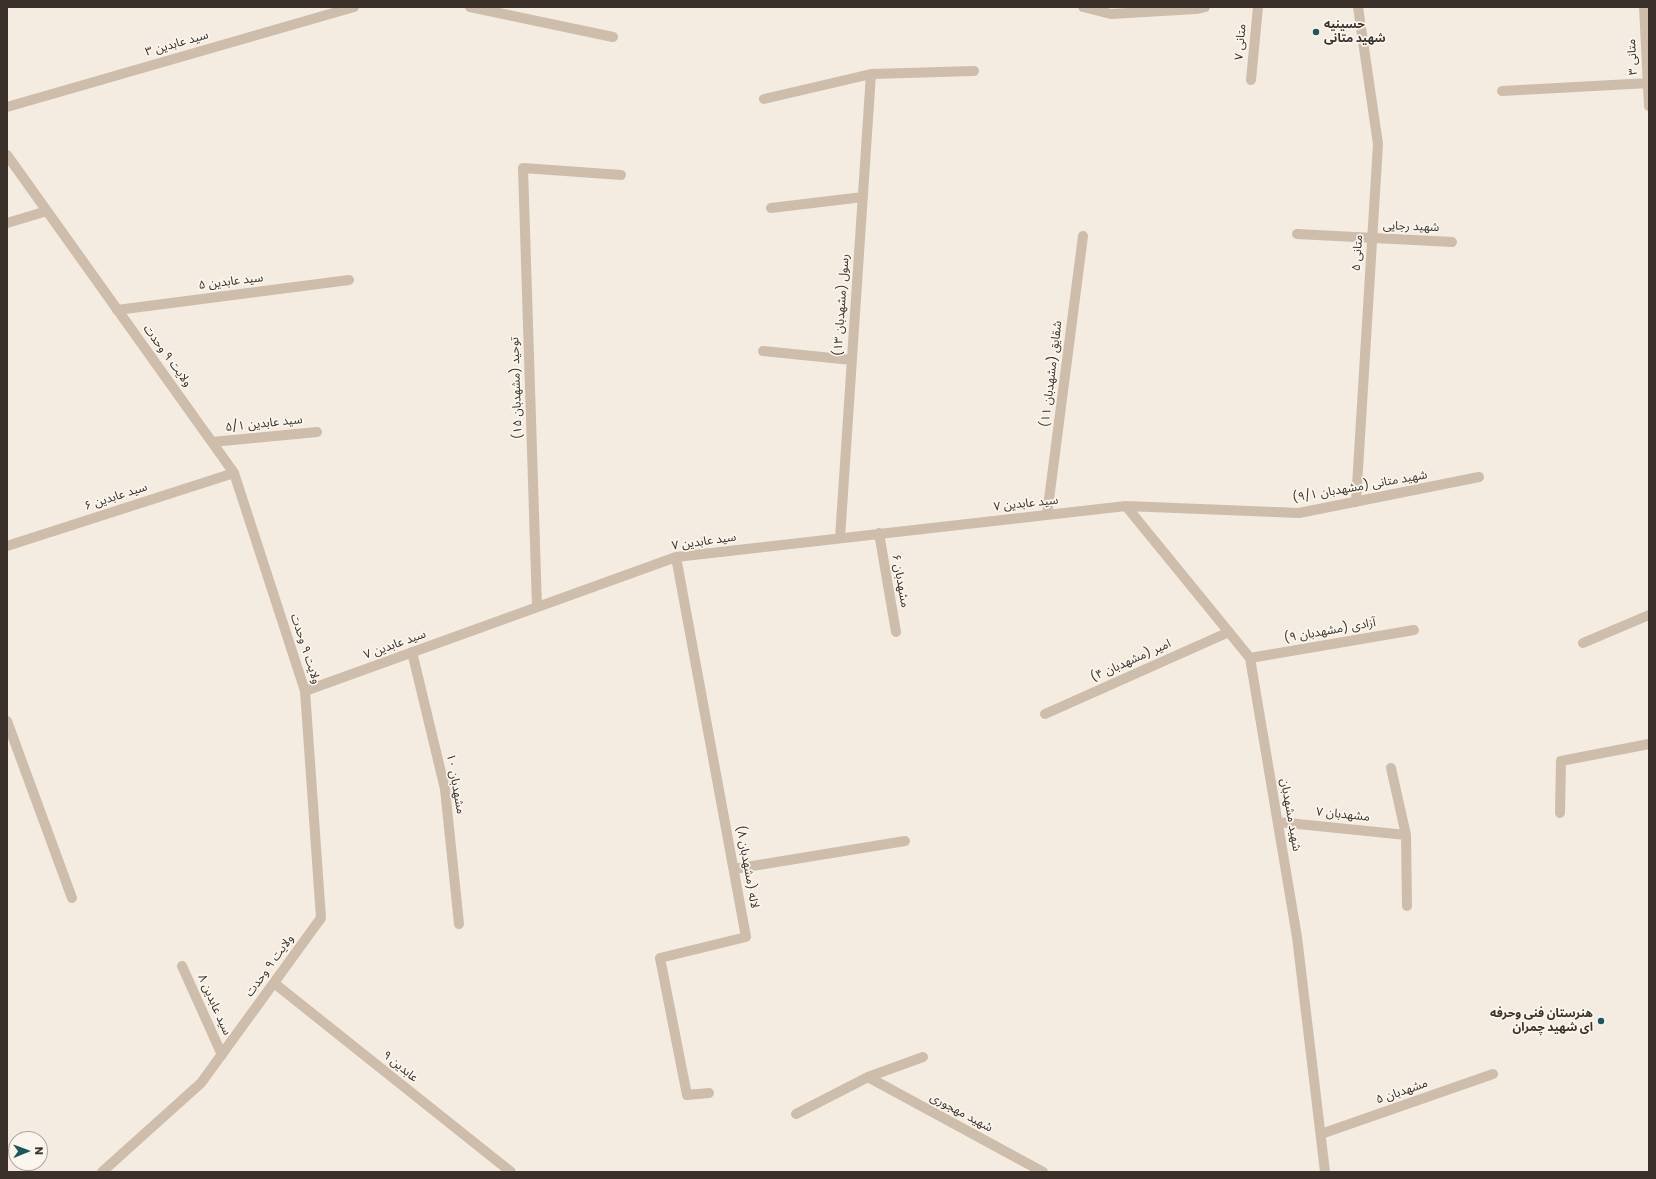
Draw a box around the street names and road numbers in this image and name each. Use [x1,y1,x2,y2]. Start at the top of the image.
street label: متانی ۷ [1232,23,1250,61]
street label: سید عابدین ۳ [144,28,210,60]
street label: متانی ۳ [1625,38,1641,76]
street label: شهید رجایی [1383,219,1439,235]
street label: متانی ۵ [1350,234,1366,272]
street label: رسول (مشهدبان ۱۳) [831,253,853,357]
street label: سید عابدین ۵ [198,271,264,293]
street label: شقایق (مشهدبان ۱۱) [1038,320,1066,428]
street label: ولایت ۹ وحدت [140,322,194,390]
street label: توحید (مشهدبان ۱۵) [508,337,526,439]
street label: سید عابدین ۵/۱ [225,413,303,435]
street label: شهید متانی (مشهدبان ۹/۱) [1292,468,1428,506]
street label: سید عابدین ۶ [83,480,149,514]
street label: سید عابدین ۷ [993,493,1059,515]
street label: سید عابدین ۷ [671,530,737,554]
street label: مشهدبان ۶ [888,553,912,609]
street label: ولایت ۹ وحدت [287,612,323,686]
street label: آزادی (مشهدبان ۹) [1283,616,1377,646]
street label: سید عابدین ۷ [362,627,428,663]
street label: امیر (مشهدبان ۴) [1089,637,1173,685]
street label: مشهدبان ۱۰ [443,753,467,815]
street label: شهید مشهدبان [1277,778,1303,852]
street label: مشهدبان ۷ [1315,805,1371,825]
street label: لاله (مشهدبان ۸) [733,824,761,910]
street label: ولایت ۹ وحدت [243,932,297,1000]
street label: سید عابدین ۸ [194,972,234,1038]
street label: عابدین ۹ [379,1048,421,1086]
street label: مشهدبان ۵ [1374,1076,1430,1108]
street label: شهید مهجوری [927,1090,995,1136]

